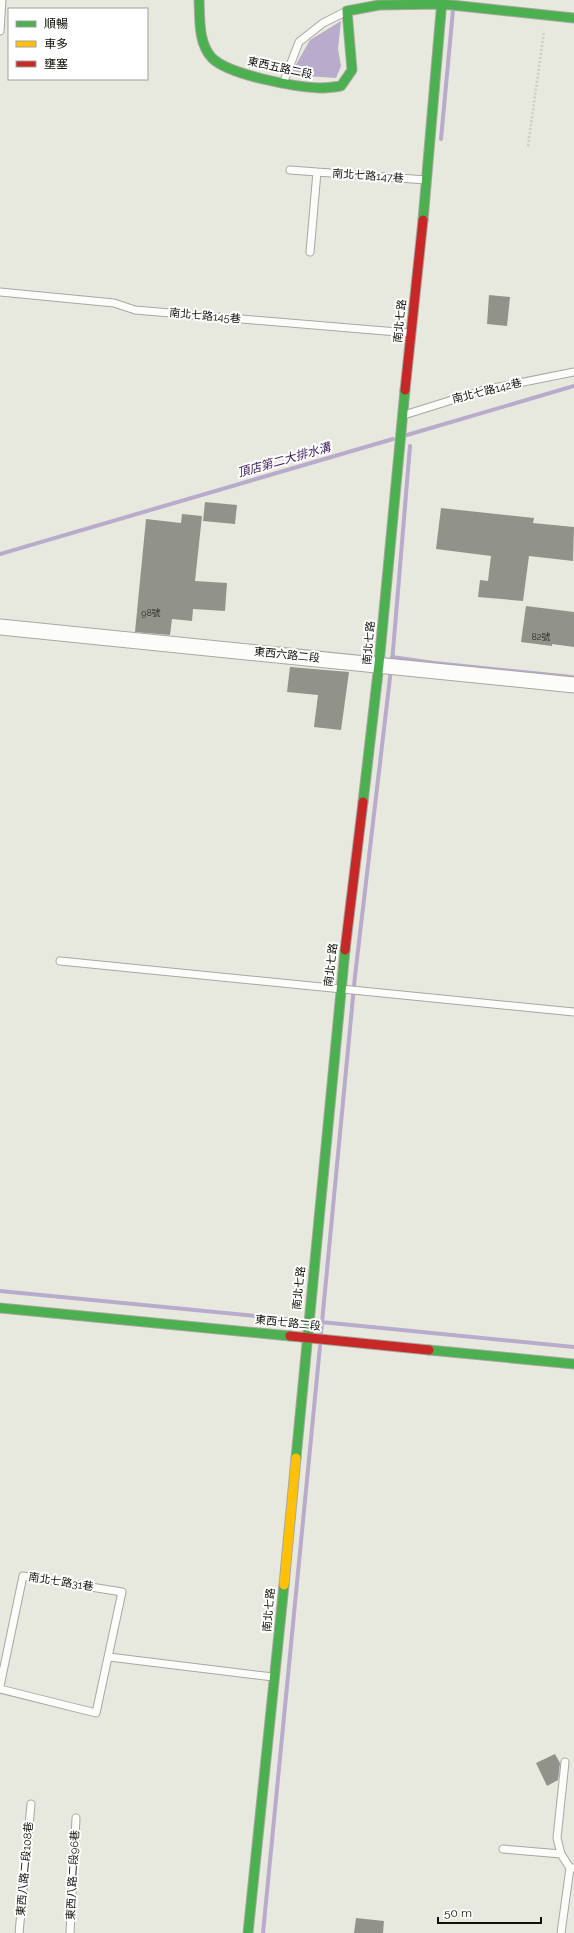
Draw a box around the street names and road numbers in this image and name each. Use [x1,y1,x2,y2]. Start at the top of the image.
street label: 東西五路二段 [246,55,314,81]
street label: 南北七路147巷 [332,167,404,185]
street label: 南北七路 [391,298,409,344]
street label: 南北七路145巷 [169,306,241,326]
street label: 南北七路142巷 [451,376,523,406]
street label: 南北七路 [361,621,377,665]
street label: 東西六路二段 [254,645,320,665]
street label: 南北七路 [322,942,340,988]
street label: 南北七路 [290,1265,308,1311]
street label: 東西七路二段 [255,1313,321,1333]
street label: 南北七路31巷 [28,1570,94,1594]
street label: 南北七路 [261,1588,277,1632]
street label: 東西八路二段108巷 [14,1821,36,1917]
street label: 東西八路二段96巷 [64,1830,82,1920]

